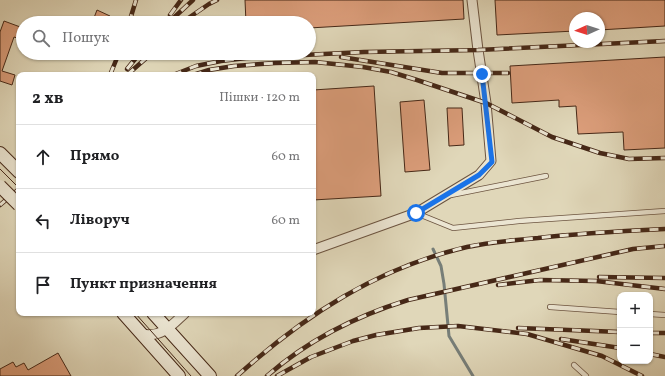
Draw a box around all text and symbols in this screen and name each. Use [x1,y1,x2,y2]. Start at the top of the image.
north arrow [569,12,605,48]
search box [16,16,316,60]
icon: search [30,27,52,49]
text: Пошук [62,28,110,49]
route end [473,65,491,83]
text: 2 хв [32,87,64,110]
text: Пішки · 120 m [219,89,300,107]
icon: ahead [32,146,54,168]
text: Прямо [70,146,119,167]
text: 60 m [272,148,300,166]
route start [407,204,425,222]
icon: left [32,210,54,232]
text: Ліворуч [70,210,130,231]
text: 60 m [272,212,300,230]
icon: arrive [32,274,54,296]
text: Пункт призначення [70,274,217,295]
map controls [617,292,653,364]
button: + [617,292,653,328]
button: − [617,328,653,364]

